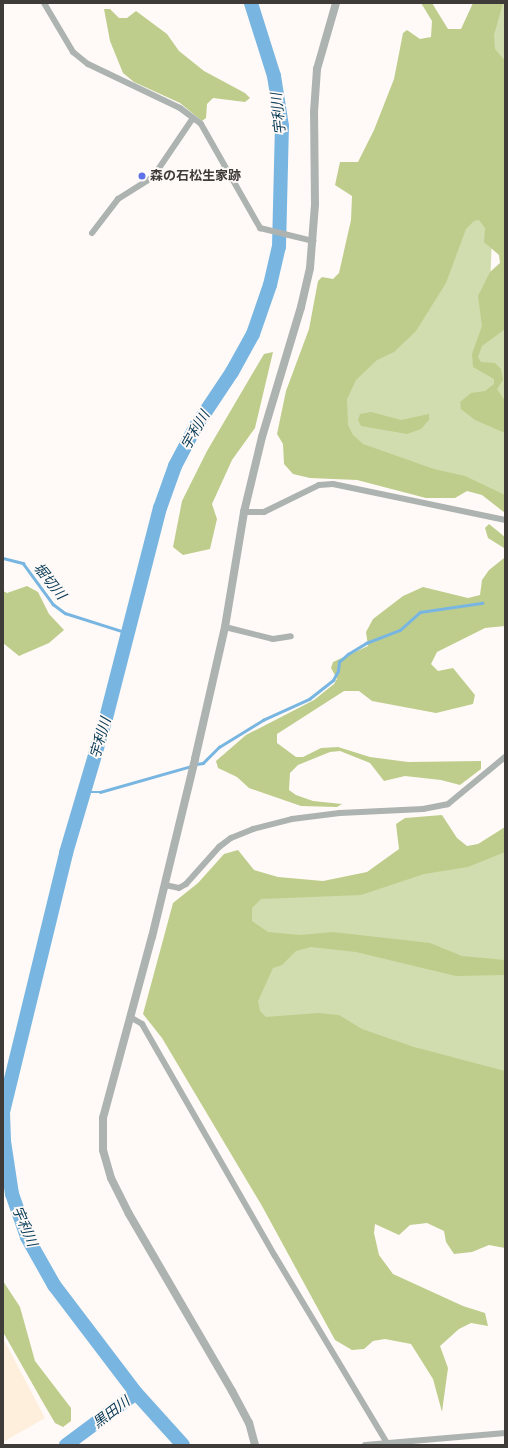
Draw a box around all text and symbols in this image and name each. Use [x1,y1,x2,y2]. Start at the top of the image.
water label: 宇利川 [267,92,289,136]
place label: 森の石松生家跡 [150,168,241,184]
marker: 森の石松生家跡 [137,171,147,181]
water label: 宇利川 [177,408,213,452]
water label: 堀切川 [30,559,70,603]
water label: 宇利川 [86,715,114,761]
water label: 宇利川 [9,1203,41,1249]
water label: 黒田川 [89,1393,133,1431]

